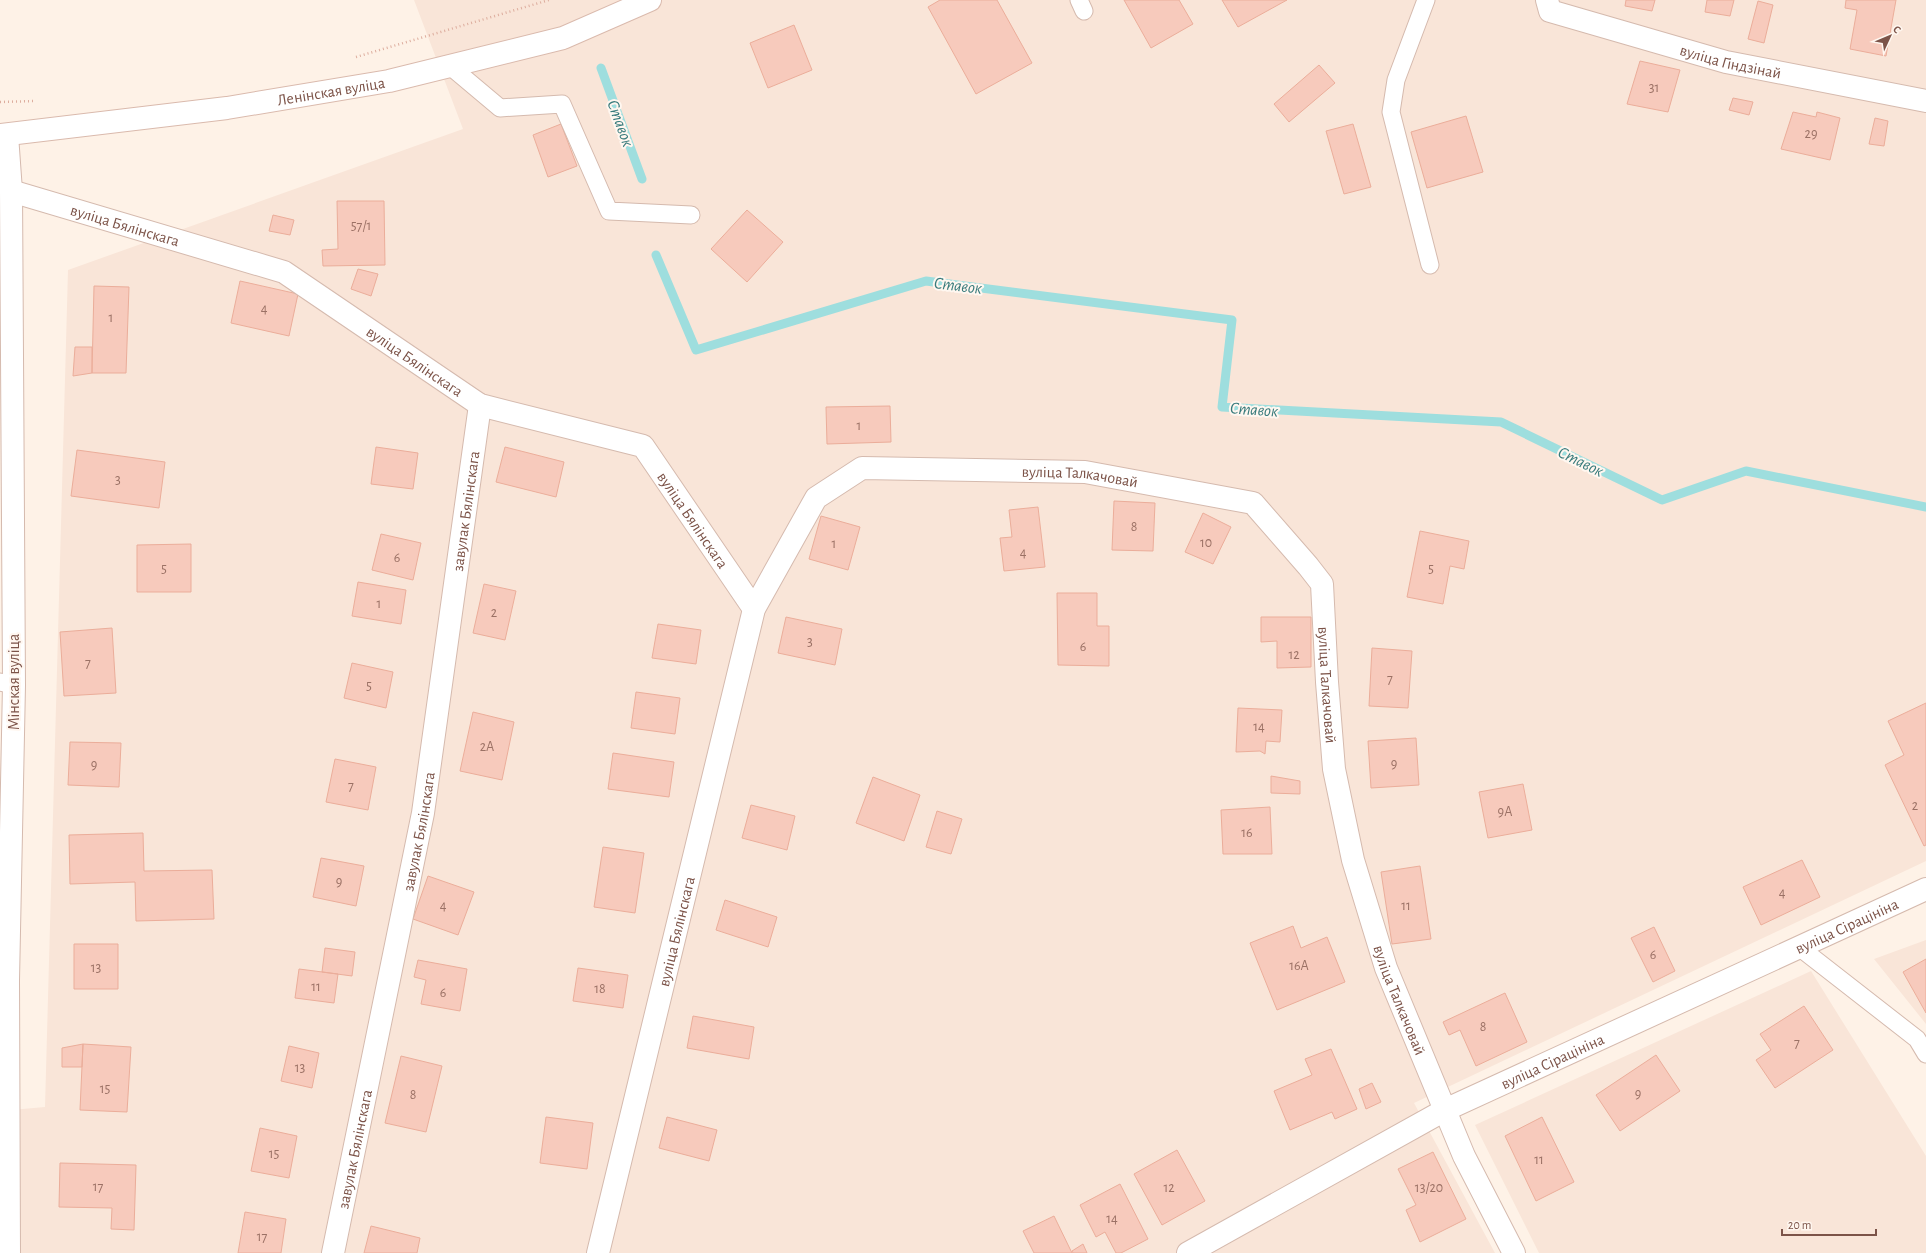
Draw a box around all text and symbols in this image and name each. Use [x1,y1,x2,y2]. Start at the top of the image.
north arrow [1870,16,1910,56]
text: С [1891,23,1903,35]
street label: вуліца Гіндзінай [1678,42,1782,82]
street label: Ленінская вуліца [276,75,386,108]
house number: 31 [1649,81,1659,95]
water label: Ставок [604,97,637,150]
house number: 29 [1805,127,1817,141]
street label: вуліца Бялінскага [68,202,181,250]
house number: 57/1 [351,219,371,233]
water label: Ставок [933,274,984,297]
house number: 4 [261,302,268,316]
house number: 1 [109,311,113,325]
street label: вуліца Бялінскага [363,323,466,400]
water label: Ставок [1229,399,1280,420]
house number: 1 [857,419,861,433]
water label: Ставок [1555,443,1607,480]
street label: завулак Бялінскага [450,450,482,572]
street label: вуліца Талкачовай [1022,464,1139,491]
street label: вуліца Бялінскага [654,469,731,571]
house number: 3 [115,473,121,487]
house number: 8 [1131,520,1137,534]
house number: 10 [1200,536,1212,550]
house number: 1 [832,537,836,551]
house number: 4 [1020,546,1027,560]
house number: 6 [394,551,400,565]
house number: 5 [161,562,167,576]
house number: 5 [1428,562,1434,576]
house number: 1 [377,597,381,611]
house number: 2 [491,606,497,620]
street label: вуліца Талкачовай [1315,626,1339,744]
street label: Мінская вуліца [6,634,23,730]
house number: 3 [807,635,813,649]
house number: 6 [1080,640,1086,654]
house number: 12 [1288,648,1300,662]
house number: 7 [85,656,91,670]
house number: 7 [1387,672,1393,686]
house number: 5 [366,679,372,693]
house number: 14 [1253,720,1265,734]
house number: 2А [480,740,494,754]
house number: 9 [1391,757,1397,771]
house number: 9 [91,758,97,772]
street label: завулак Бялінскага [400,771,438,893]
house number: 7 [348,779,354,793]
house number: 2 [1912,799,1918,813]
house number: 9А [1498,805,1512,819]
house number: 16 [1241,826,1253,840]
house number: 9 [336,875,342,889]
street label: вуліца Бялінскага [656,875,698,988]
house number: 4 [1779,886,1786,900]
street label: вуліца Сірацініна [1793,896,1901,957]
house number: 4 [440,899,447,913]
house number: 11 [1401,899,1411,913]
street label: вуліца Талкачовай [1370,943,1428,1058]
house number: 6 [1650,948,1656,962]
house number: 16А [1289,959,1309,973]
house number: 13 [91,961,102,975]
house number: 11 [311,980,321,994]
house number: 18 [594,982,606,996]
house number: 6 [440,986,446,1000]
house number: 8 [1480,1020,1486,1034]
street label: вуліца Сірацініна [1498,1031,1607,1092]
house number: 7 [1794,1036,1800,1050]
house number: 13 [295,1061,306,1075]
house number: 15 [100,1082,110,1096]
house number: 9 [1635,1087,1641,1101]
street label: завулак Бялінскага [335,1088,375,1210]
house number: 8 [410,1088,416,1102]
house number: 15 [269,1147,279,1161]
house number: 11 [1534,1153,1544,1167]
house number: 17 [93,1180,103,1194]
house number: 12 [1163,1181,1175,1195]
house number: 13/20 [1415,1181,1443,1195]
scale bar [1782,1211,1876,1237]
house number: 14 [1106,1212,1118,1226]
text: 20 m [1788,1219,1811,1231]
house number: 17 [257,1230,267,1244]

